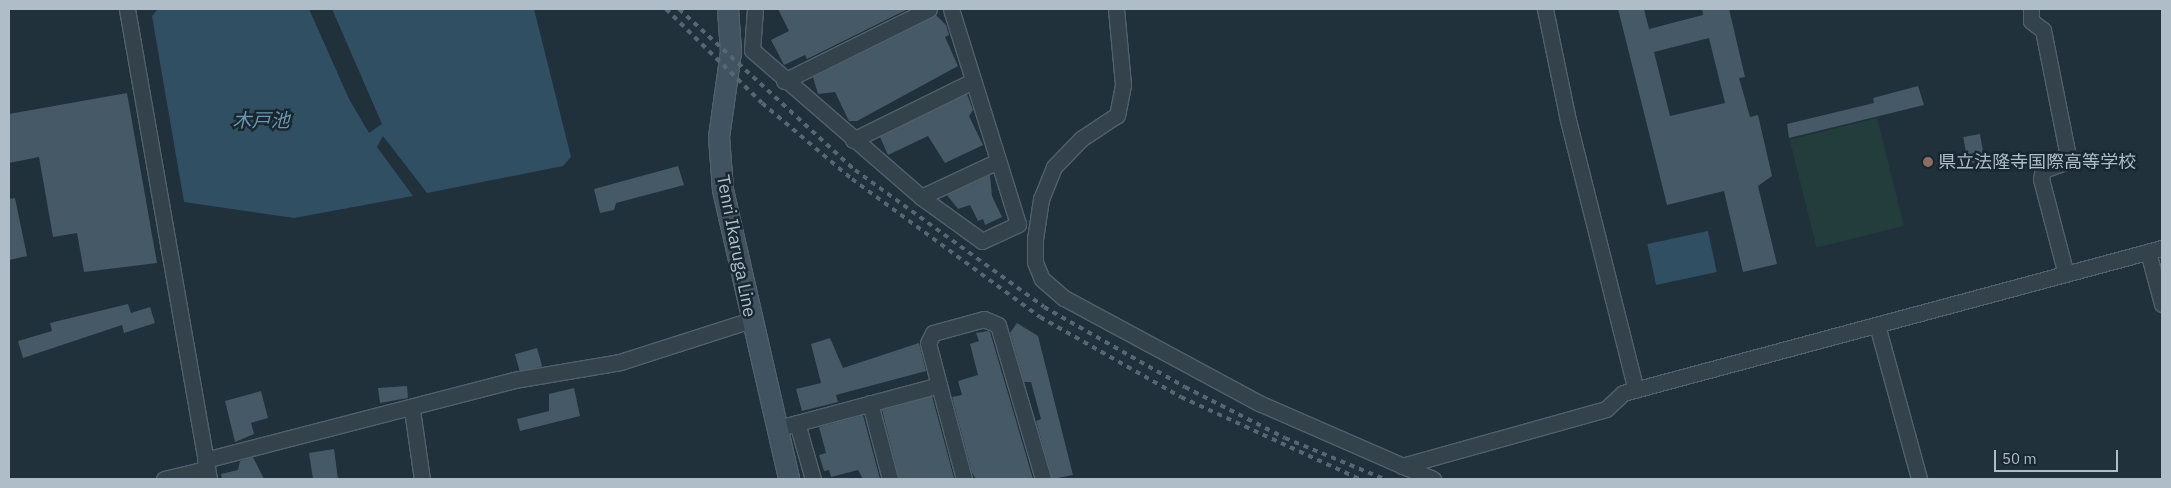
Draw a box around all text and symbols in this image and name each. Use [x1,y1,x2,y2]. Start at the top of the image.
water label: 木戸池 [233,110,289,132]
place label: 県立法隆寺国際高等学校 [1938,151,2136,173]
marker: 県立法隆寺国際高等学校 [1922,156,1934,168]
street label: Tenri Ikaruga Line [712,173,760,319]
scale bar [1996,440,2120,472]
text: 50 m [2002,449,2037,468]

